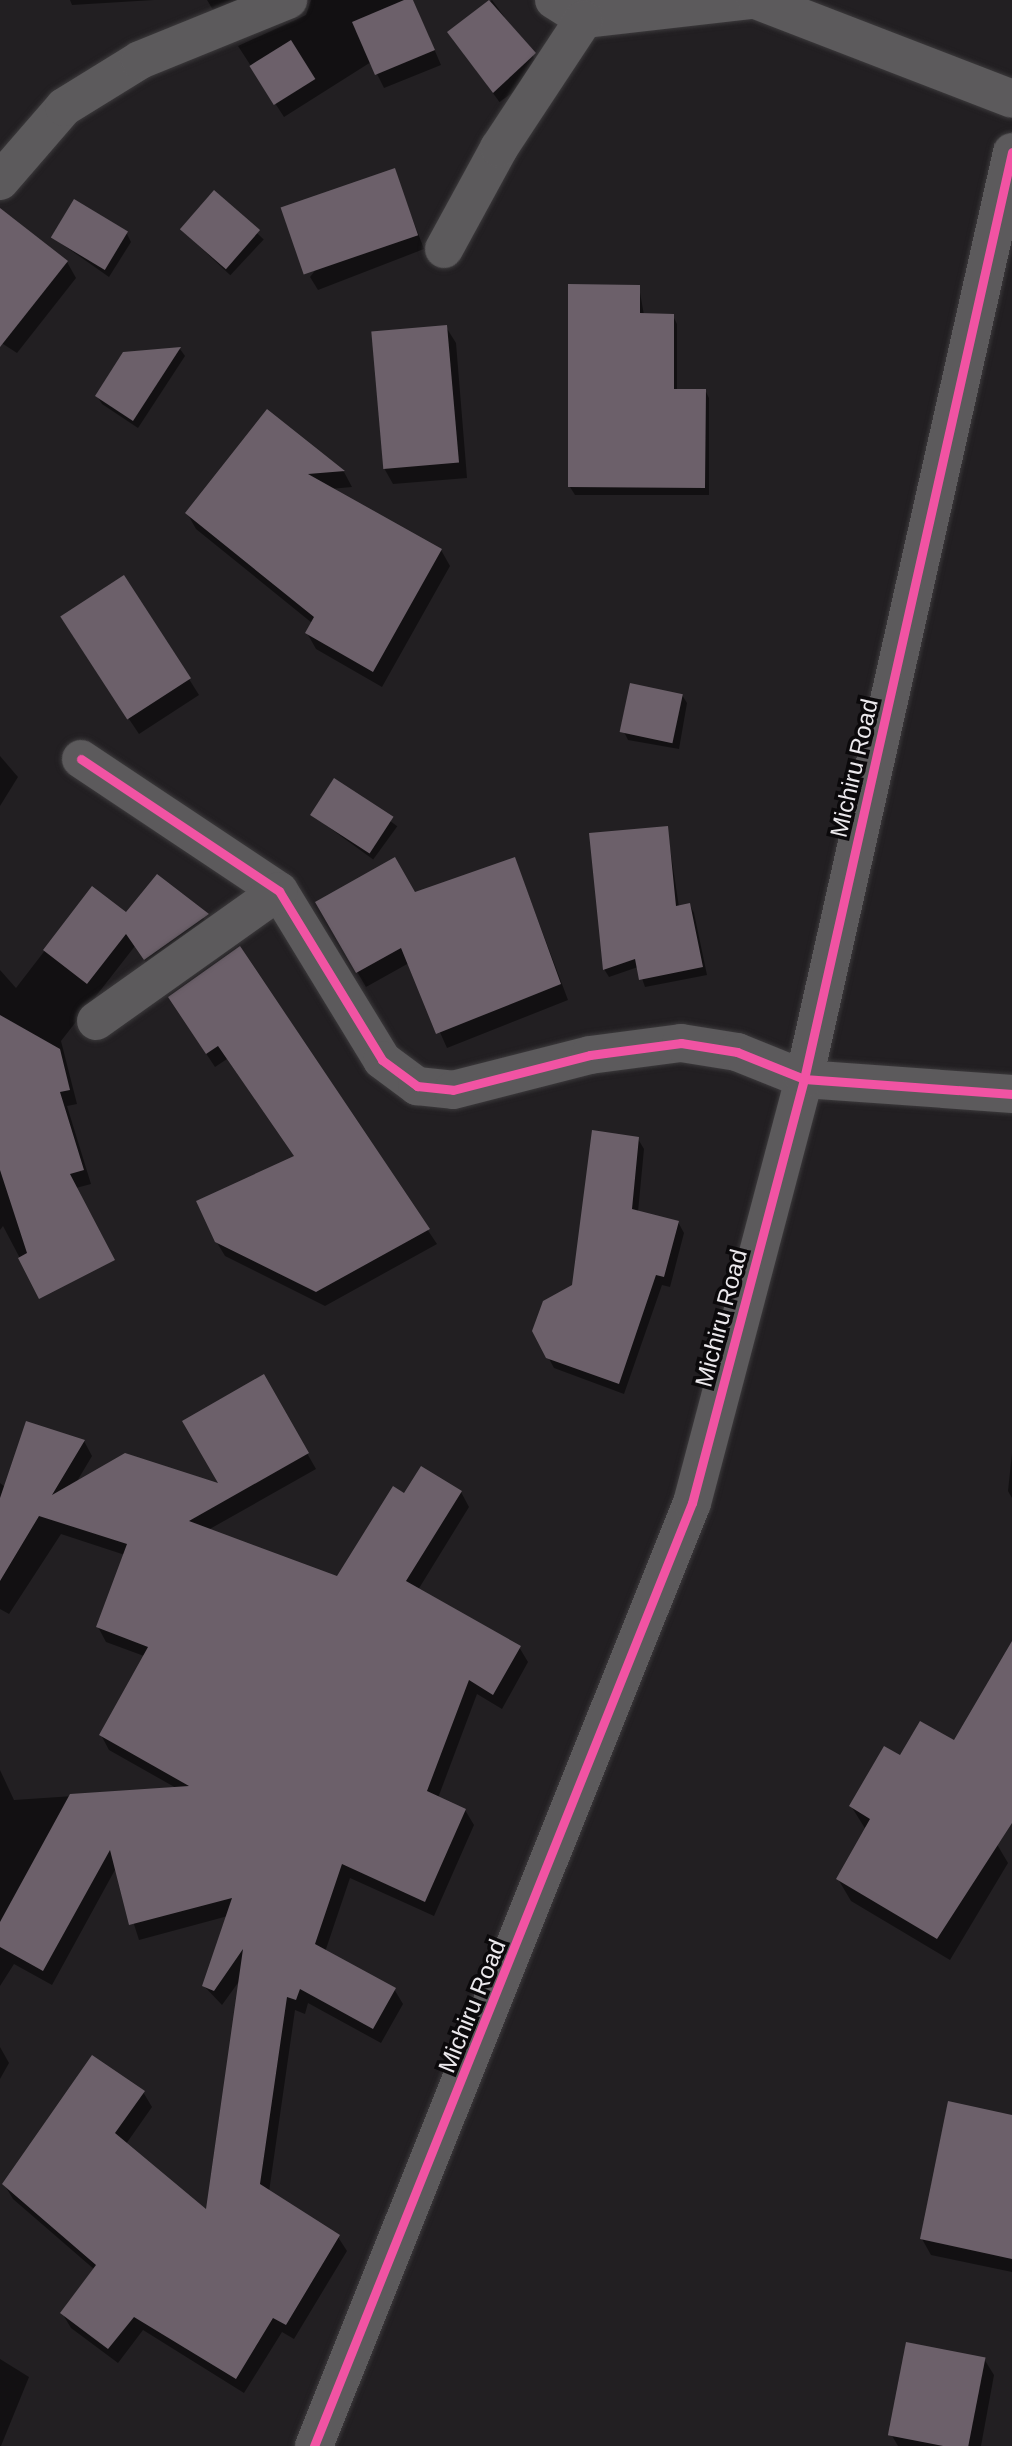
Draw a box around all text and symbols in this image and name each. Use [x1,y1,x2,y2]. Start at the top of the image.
street label: Michiru Road [824,696,884,840]
street label: Michiru Road [689,1246,753,1390]
street label: Michiru Road [432,1935,512,2077]

